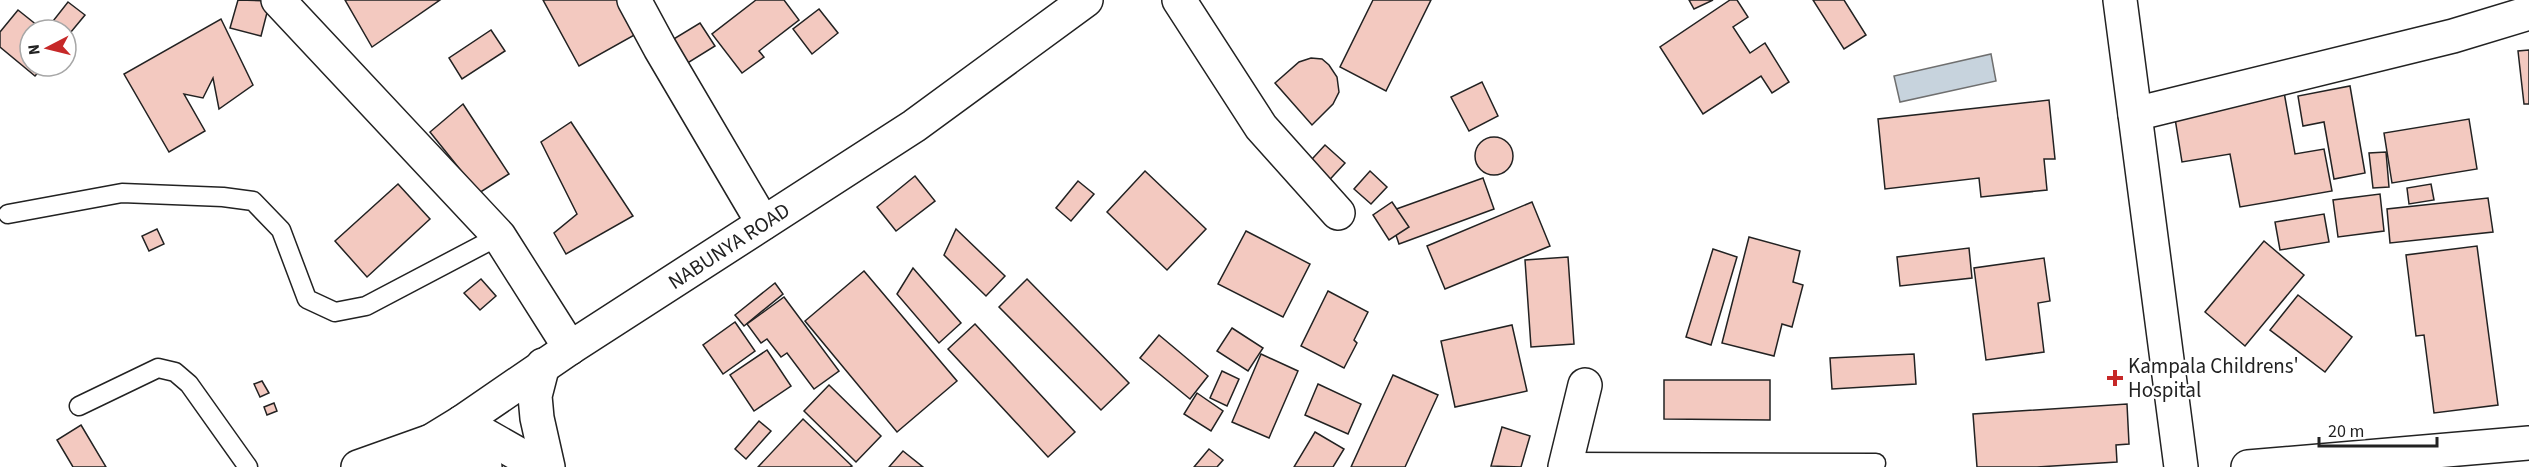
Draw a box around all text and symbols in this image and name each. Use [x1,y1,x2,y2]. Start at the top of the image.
north arrow [18,18,78,78]
text: N [23,43,46,56]
street label: NABUNYA ROAD [662,195,796,297]
place label: Kampala Childrens' Hospital [2128,351,2299,405]
marker: Kampala Childrens' Hospital [2106,369,2124,387]
scale bar [2319,410,2438,448]
text: 20 m [2328,419,2364,444]

